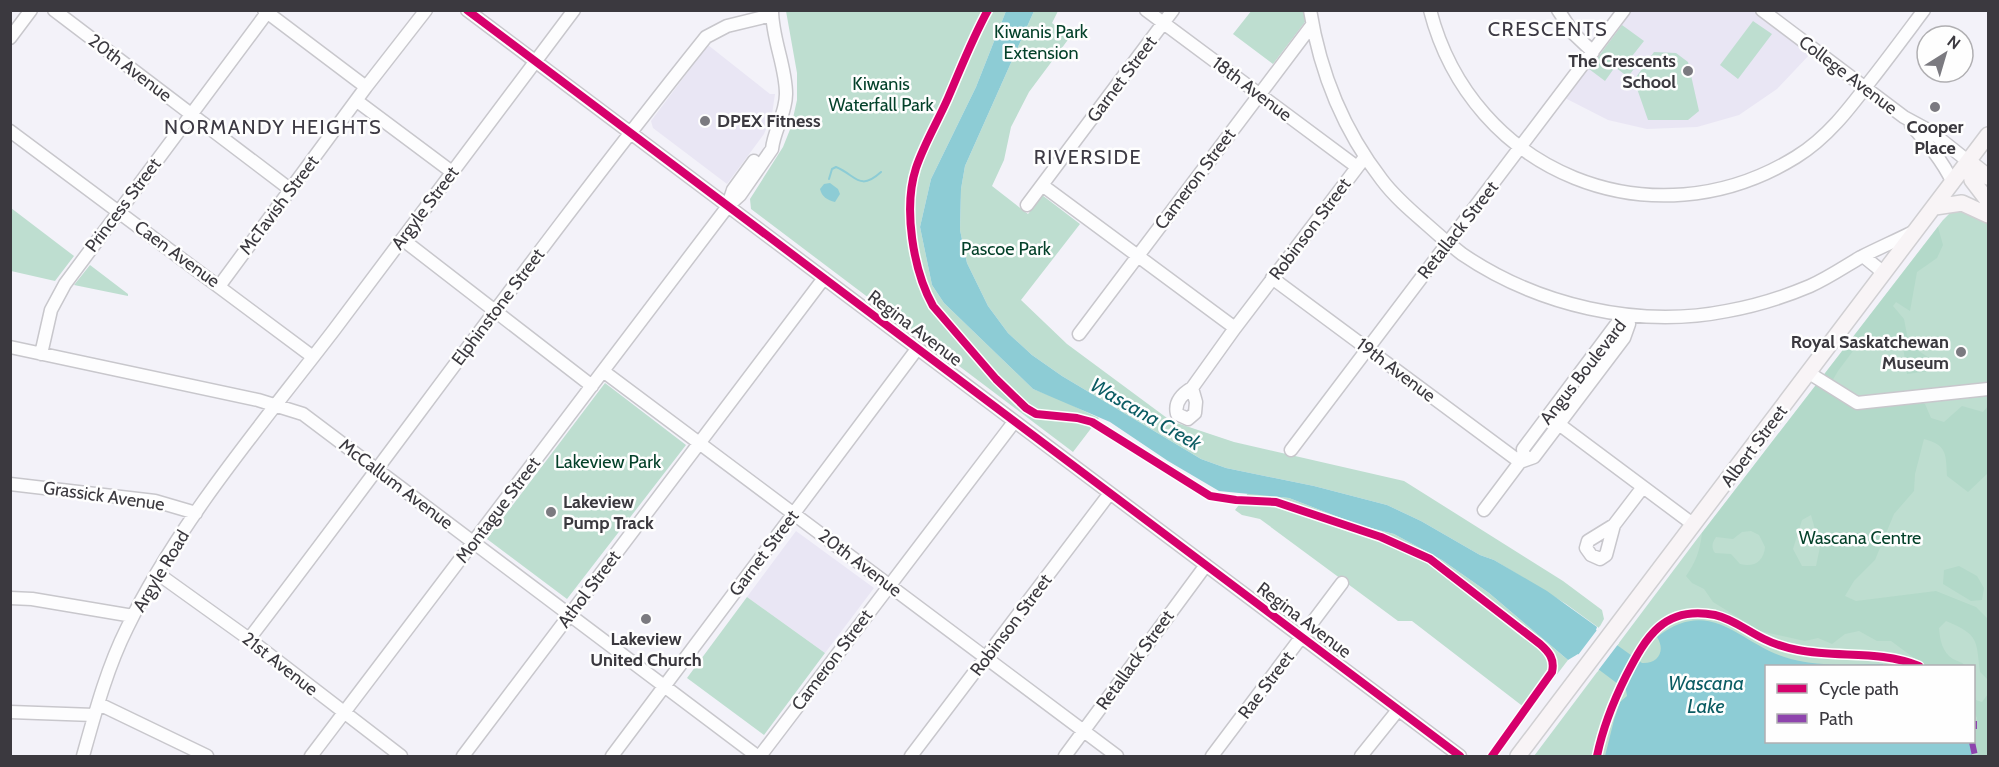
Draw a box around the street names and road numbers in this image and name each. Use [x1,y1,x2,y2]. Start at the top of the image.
street label: 20th Avenue [84,29,176,107]
street label: College Avenue [1794,31,1902,119]
street label: Garnet Street [1082,32,1162,126]
street label: 18th Avenue [1208,52,1296,126]
street label: Cameron Street [1150,124,1240,234]
street label: McTavish Street [235,151,323,259]
street label: Princess Street [80,154,166,256]
street label: Argyle Street [387,162,463,254]
street label: Robinson Street [1264,174,1356,284]
street label: Retallack Street [1413,177,1503,283]
street label: Caen Avenue [130,216,224,292]
street label: Elphinstone Street [447,244,549,370]
street label: Regina Avenue [863,285,967,371]
street label: Angus Boulevard [1535,315,1631,429]
street label: 19th Avenue [1352,333,1440,407]
street label: Albert Street [1716,401,1792,491]
street label: McCallum Avenue [335,434,457,534]
street label: Montague Street [451,453,545,567]
street label: Grassick Avenue [42,477,166,515]
street label: Garnet Street [724,506,804,600]
street label: 20th Avenue [814,524,906,602]
street label: Argyle Road [128,526,194,616]
street label: Athol Street [553,546,625,632]
street label: Robinson Street [965,570,1057,680]
street label: Regina Avenue [1252,577,1356,663]
street label: Cameron Street [787,605,877,715]
street label: Retallack Street [1091,606,1179,714]
street label: 21st Avenue [238,628,322,700]
street label: Rae Street [1233,647,1299,723]

